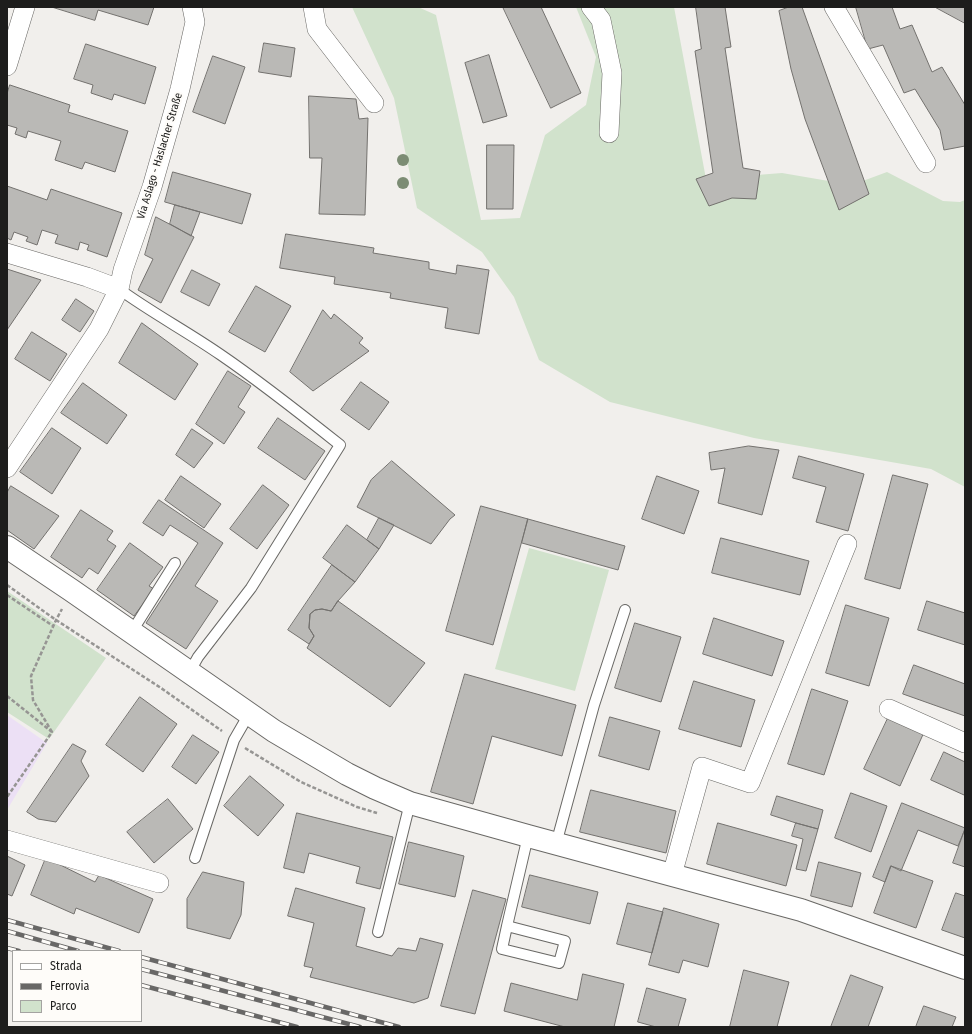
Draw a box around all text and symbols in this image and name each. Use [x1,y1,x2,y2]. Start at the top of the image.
street label: Via Aslago - Haslacher Straße [134,91,186,221]
legend [12,950,142,1022]
text: Strada [50,959,82,973]
text: Ferrovia [50,979,89,993]
text: Parco [50,999,77,1013]

